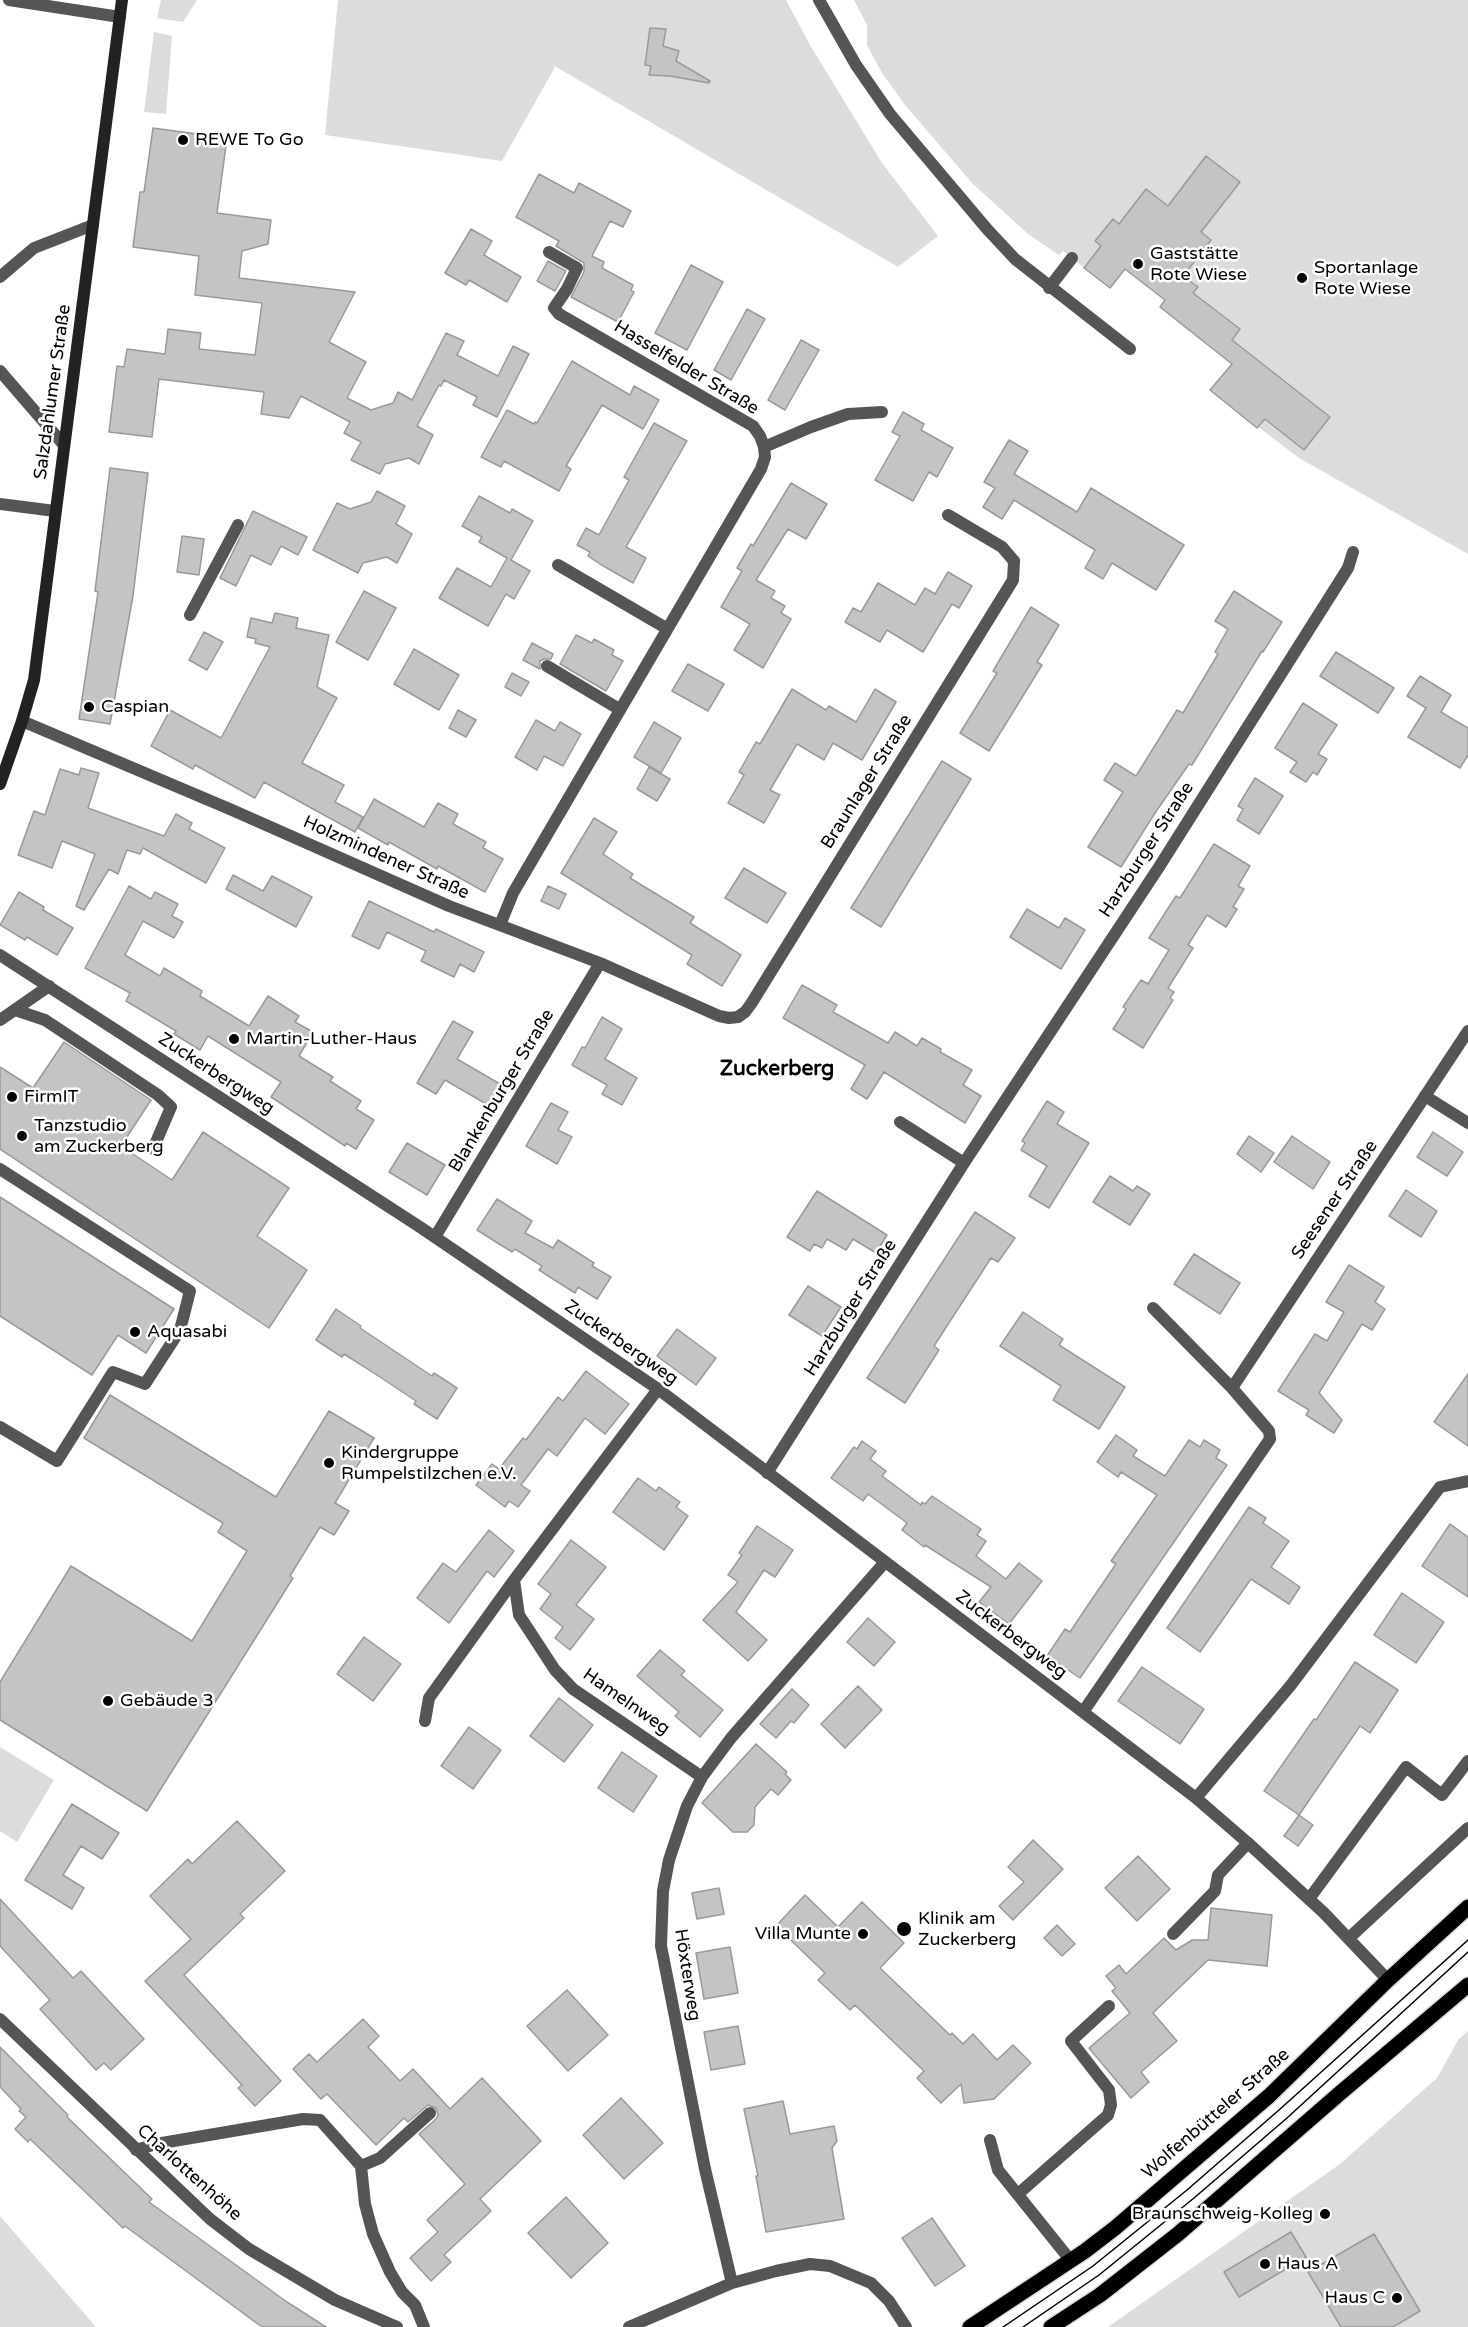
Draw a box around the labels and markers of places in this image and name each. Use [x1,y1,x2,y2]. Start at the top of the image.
place label: REWE To Go [195,129,304,151]
marker: REWE To Go [176,133,190,147]
place label: Gaststätte Rote Wiese [1150,243,1247,286]
marker: Gaststätte Rote Wiese [1131,257,1145,271]
place label: Sportanlage Rote Wiese [1314,257,1418,300]
marker: Sportanlage Rote Wiese [1295,271,1309,285]
place label: Caspian [101,696,169,718]
marker: Caspian [82,700,96,714]
place label: Martin-Luther-Haus [246,1028,417,1050]
marker: Martin-Luther-Haus [227,1032,241,1046]
place label: FirmIT [24,1086,78,1108]
marker: FirmIT [5,1090,19,1104]
place label: Tanzstudio am Zuckerberg [34,1115,164,1158]
marker: Tanzstudio am Zuckerberg [15,1129,29,1143]
place label: Aquasabi [147,1321,227,1343]
marker: Aquasabi [128,1325,142,1339]
place label: Kindergruppe Rumpelstilzchen e.V. [341,1442,517,1484]
marker: Kindergruppe Rumpelstilzchen e.V. [322,1456,336,1470]
place label: Gebäude 3 [120,1690,214,1712]
marker: Gebäude 3 [101,1694,115,1708]
place label: Klinik am Zuckerberg [918,1908,1016,1950]
marker: Klinik am Zuckerberg [895,1920,913,1938]
place label: Villa Munte [755,1923,851,1945]
marker: Villa Munte [856,1927,870,1941]
place label: Braunschweig-Kolleg [1132,2203,1313,2225]
marker: Braunschweig-Kolleg [1318,2207,1332,2221]
place label: Haus A [1277,2253,1338,2275]
marker: Haus A [1258,2257,1272,2271]
place label: Haus C [1325,2287,1385,2309]
marker: Haus C [1390,2291,1404,2305]

